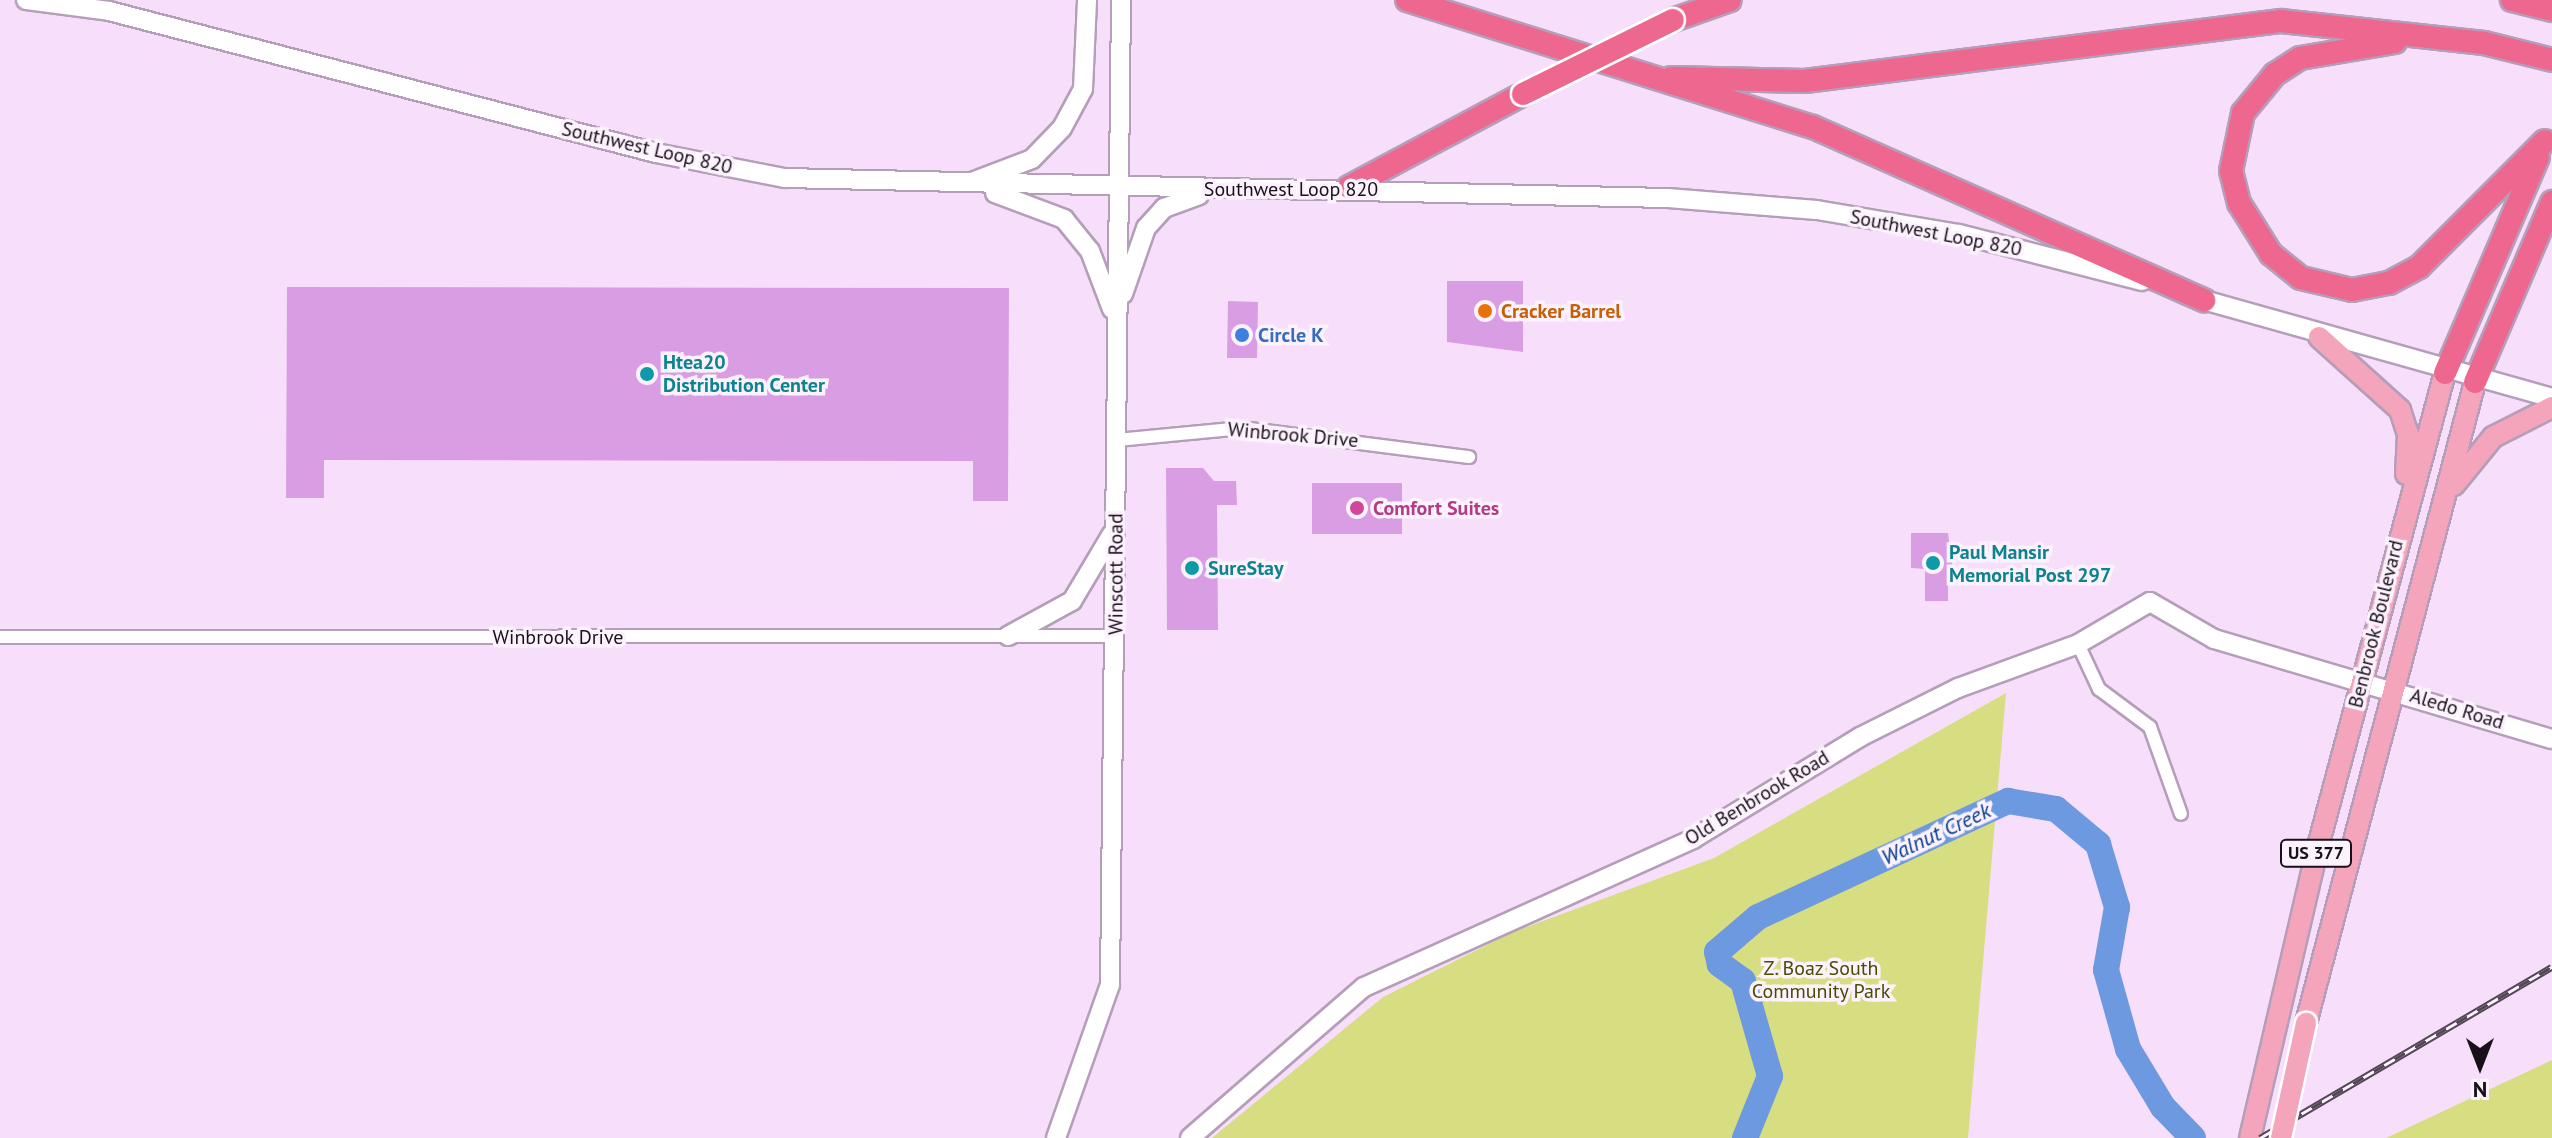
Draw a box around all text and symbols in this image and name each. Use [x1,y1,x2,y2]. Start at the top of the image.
street label: Southwest Loop 820 [559,117,735,179]
street label: Southwest Loop 820 [1204,177,1378,201]
street label: Southwest Loop 820 [1848,205,2024,261]
place label: Cracker Barrel [1501,299,1621,323]
marker: Cracker Barrel [1476,302,1494,320]
place label: Circle K [1258,323,1324,347]
marker: Circle K [1233,326,1251,344]
place label: Htea20 Distribution Center [663,350,825,397]
marker: Htea20 Distribution Center [638,365,656,383]
street label: Winbrook Drive [1226,417,1360,453]
place label: Comfort Suites [1373,496,1499,520]
marker: Comfort Suites [1348,499,1366,517]
street label: Winscott Road [1104,513,1128,635]
street label: Benbrook Boulevard [2343,537,2409,711]
place label: Paul Mansir Memorial Post 297 [1949,540,2111,587]
marker: Paul Mansir Memorial Post 297 [1924,554,1942,572]
place label: SureStay [1208,556,1284,580]
marker: SureStay [1183,559,1201,577]
street label: Winbrook Drive [492,625,624,649]
street label: Aledo Road [2407,683,2507,735]
street label: Old Benbrook Road [1680,745,1834,851]
water label: Walnut Creek [1877,797,1995,871]
road number: US 377 [2280,839,2352,867]
park label: Z. Boaz South Community Park [1751,956,1891,1003]
north arrow [2440,1026,2520,1106]
text: N [2473,1076,2487,1104]

